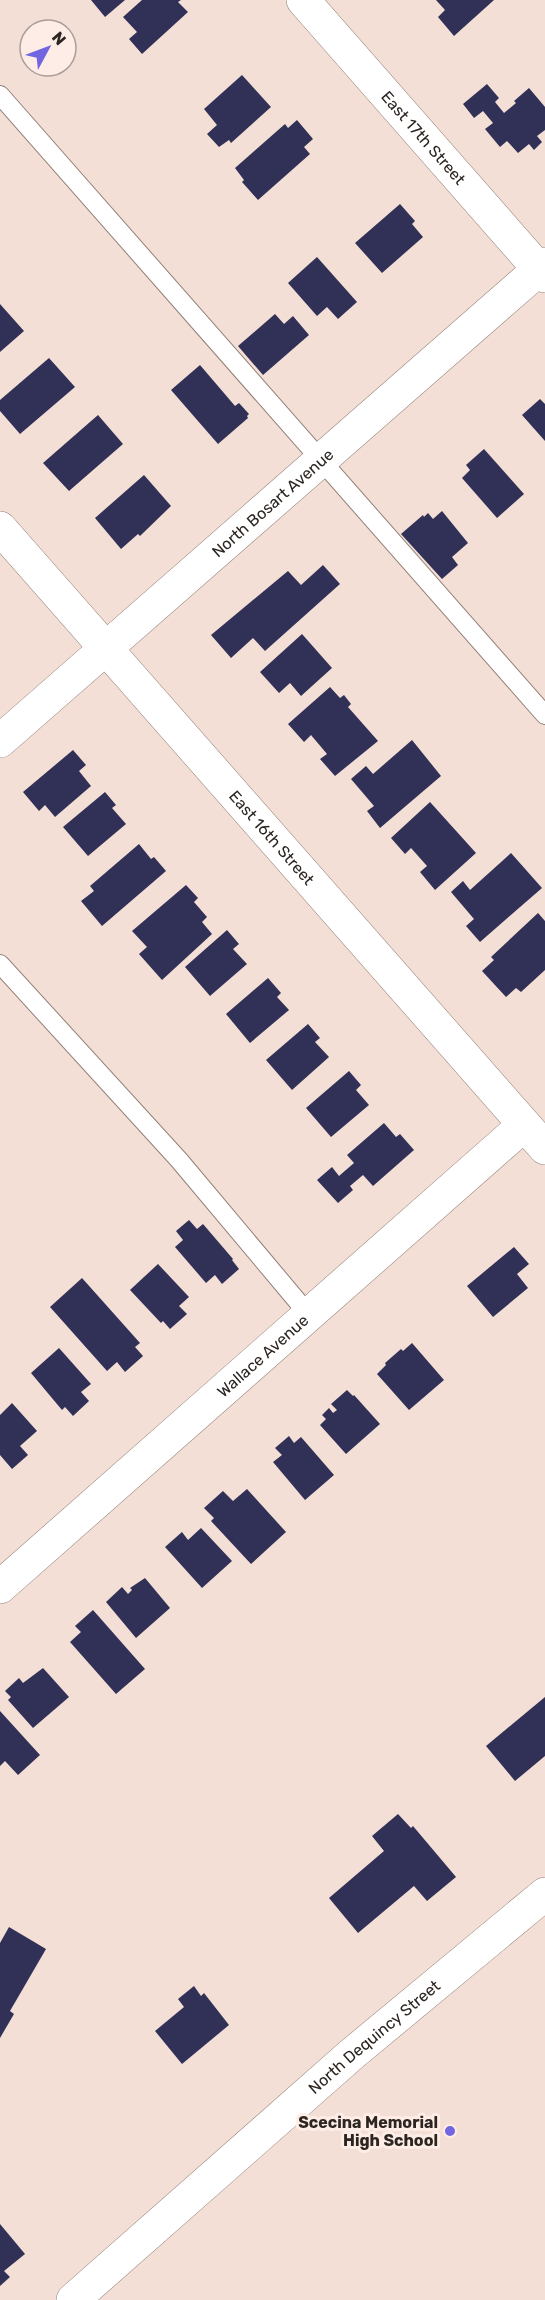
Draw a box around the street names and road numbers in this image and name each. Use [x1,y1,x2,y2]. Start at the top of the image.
street label: East 17th Street [377,87,469,189]
street label: North Bosart Avenue [208,445,337,561]
street label: East 16th Street [225,787,318,889]
street label: Wallace Avenue [213,1311,312,1401]
street label: North Dequincy Street [305,1976,444,2098]

